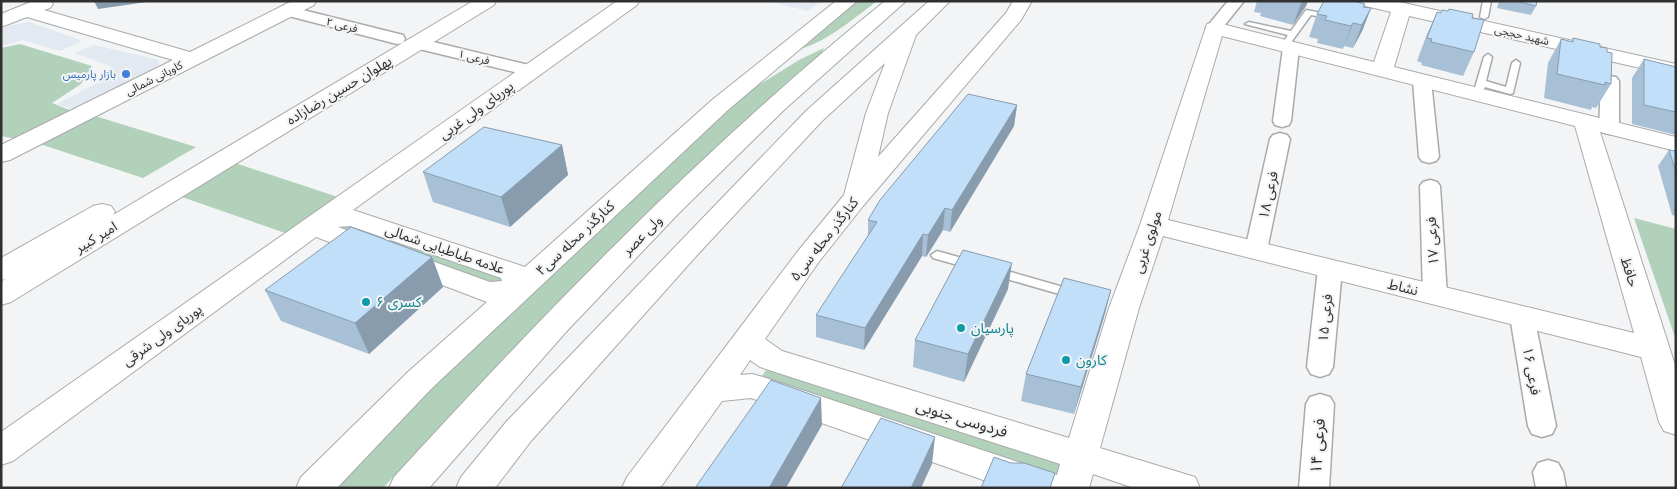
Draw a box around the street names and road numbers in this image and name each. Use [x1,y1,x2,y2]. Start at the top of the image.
street label: فرعی ۲ [325,15,359,36]
street label: شهید حججی [1493,23,1551,48]
street label: فرعی ۱ [457,47,491,68]
street label: پهلوان حسین رضازاده [284,52,396,130]
street label: کاویانی شمالی [124,58,185,98]
street label: پوریای ولی غربی [436,78,518,144]
street label: فرعی ۱۸ [1255,170,1282,221]
street label: کنارگذر محله سی۵ [786,194,862,285]
street label: کنارگذر محله سی۴ [532,197,618,279]
street label: مولوی غربی [1129,209,1166,276]
street label: ولی عصر [618,212,666,260]
street label: فرعی ۱۷ [1423,216,1442,266]
street label: امیر کبیر [71,218,121,257]
street label: علامه طباطبایی شمالی [383,221,507,278]
street label: حافظ [1617,255,1642,289]
street label: نشاط [1386,276,1420,300]
street label: فرعی ۱۵ [1315,293,1336,343]
street label: پوریای ولی شرقی [119,301,206,371]
street label: فرعی ۱۶ [1519,346,1544,396]
street label: فردوسی جنوبی [913,396,1010,442]
street label: فرعی ۱۴ [1306,418,1330,474]

